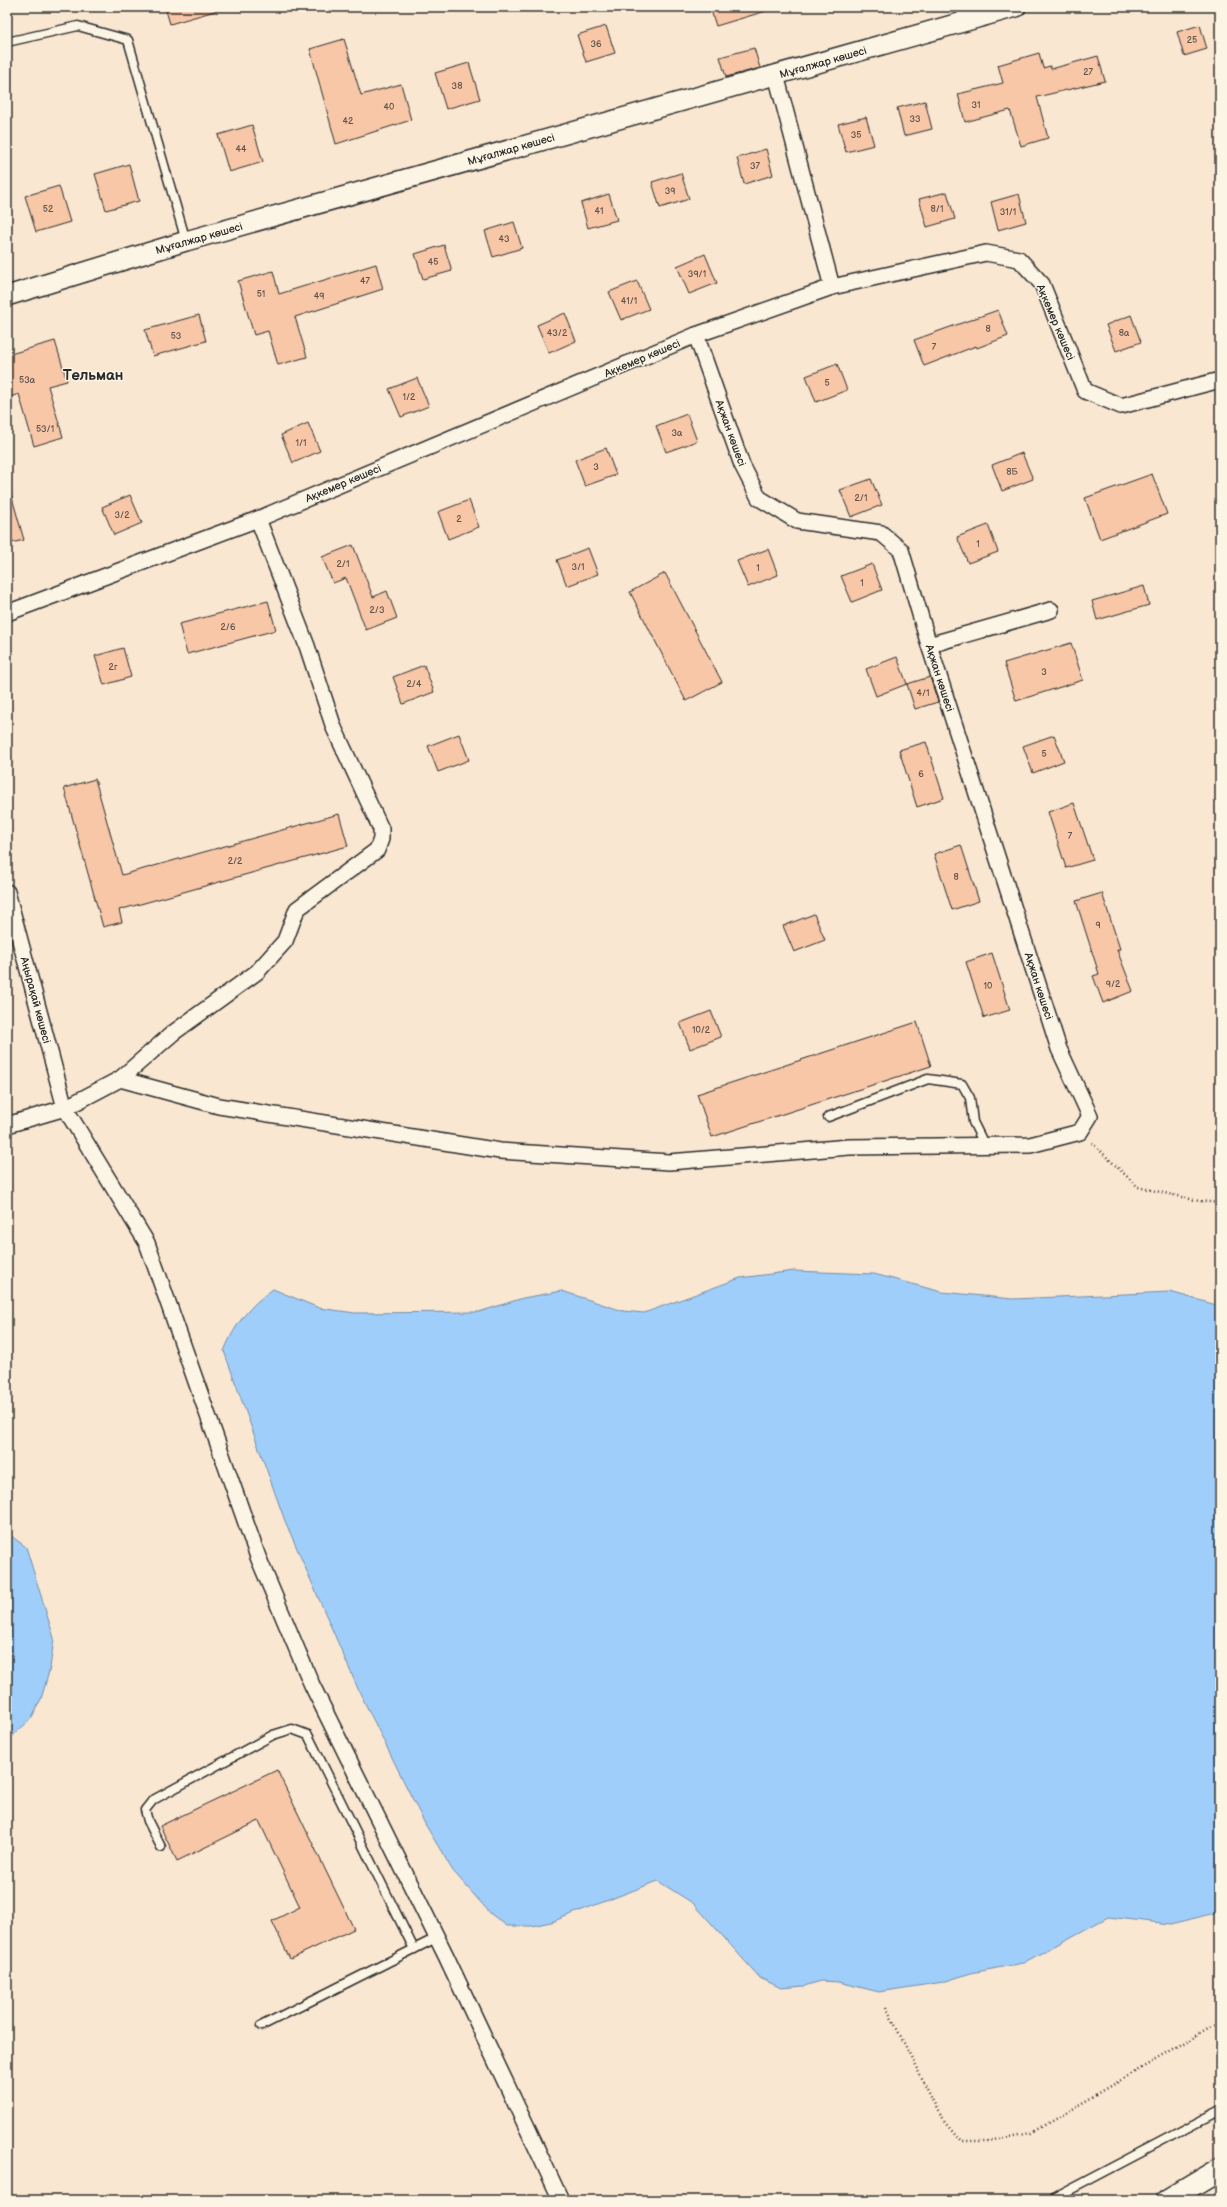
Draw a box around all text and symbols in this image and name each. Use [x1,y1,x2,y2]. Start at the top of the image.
house number: 25 [1187,35,1197,46]
house number: 36 [590,39,602,50]
street label: Мұғалжар көшесі [778,44,868,81]
house number: 27 [1083,67,1093,78]
house number: 38 [452,81,462,92]
house number: 31 [971,100,981,111]
house number: 40 [384,102,394,113]
house number: 33 [909,114,921,125]
house number: 42 [343,116,354,127]
house number: 35 [851,130,861,141]
street label: Мұғалжар көшесі [466,131,556,168]
house number: 44 [236,144,247,155]
house number: 37 [750,161,761,172]
house number: 39 [665,186,675,197]
house number: 52 [43,204,54,215]
house number: 8/1 [931,204,943,215]
house number: 41 [595,206,603,217]
house number: 31/1 [1000,207,1016,218]
street label: Мұғалжар көшесі [154,220,244,257]
house number: 43 [498,234,510,245]
house number: 45 [428,257,438,268]
house number: 39/1 [688,269,706,280]
house number: 47 [360,276,371,287]
street label: Ақкемер көшесі [1033,281,1077,362]
house number: 51 [257,289,265,300]
house number: 49 [314,291,324,302]
house number: 41/1 [621,296,637,307]
house number: 8 [985,324,991,335]
house number: 43/2 [547,328,568,339]
house number: 8а [1119,328,1130,339]
house number: 53 [171,331,182,342]
street label: Ақкемер көшесі [601,337,682,381]
house number: 7 [932,342,937,353]
district label: Тельман [63,366,123,385]
house number: 53а [19,375,36,386]
house number: 5 [824,378,830,389]
house number: 1/2 [403,392,416,403]
street label: Ақжан көшесі [712,397,749,468]
house number: 53/1 [36,424,54,435]
house number: 3а [672,428,683,439]
house number: 1/1 [295,438,307,449]
street label: Ақкемер көшесі [302,462,383,506]
house number: 3 [593,462,599,473]
house number: 8Б [1006,467,1019,478]
house number: 2/1 [855,493,867,504]
house number: 3/2 [115,510,130,521]
house number: 2 [456,514,462,525]
house number: 1 [976,539,980,550]
house number: 2/1 [337,559,349,570]
house number: 3/1 [571,562,585,573]
house number: 1 [756,563,760,574]
house number: 1 [860,578,864,589]
house number: 2/3 [370,605,385,616]
house number: 2/6 [221,622,236,633]
street label: Ақжан көшесі [922,642,956,713]
house number: 2г [109,662,118,673]
house number: 3 [1041,667,1047,678]
house number: 2/4 [407,679,422,690]
house number: 4/1 [916,688,930,699]
house number: 5 [1041,749,1047,760]
house number: 6 [918,769,924,780]
house number: 7 [1068,831,1073,842]
house number: 2/2 [228,856,243,867]
house number: 8 [953,872,959,883]
house number: 9 [1095,920,1101,931]
street label: Ақжан көшесі [1021,950,1055,1021]
street label: Аңырақай көшесі [17,954,53,1045]
house number: 9/2 [1106,979,1121,990]
house number: 10 [984,981,992,992]
house number: 10/2 [692,1025,711,1036]

